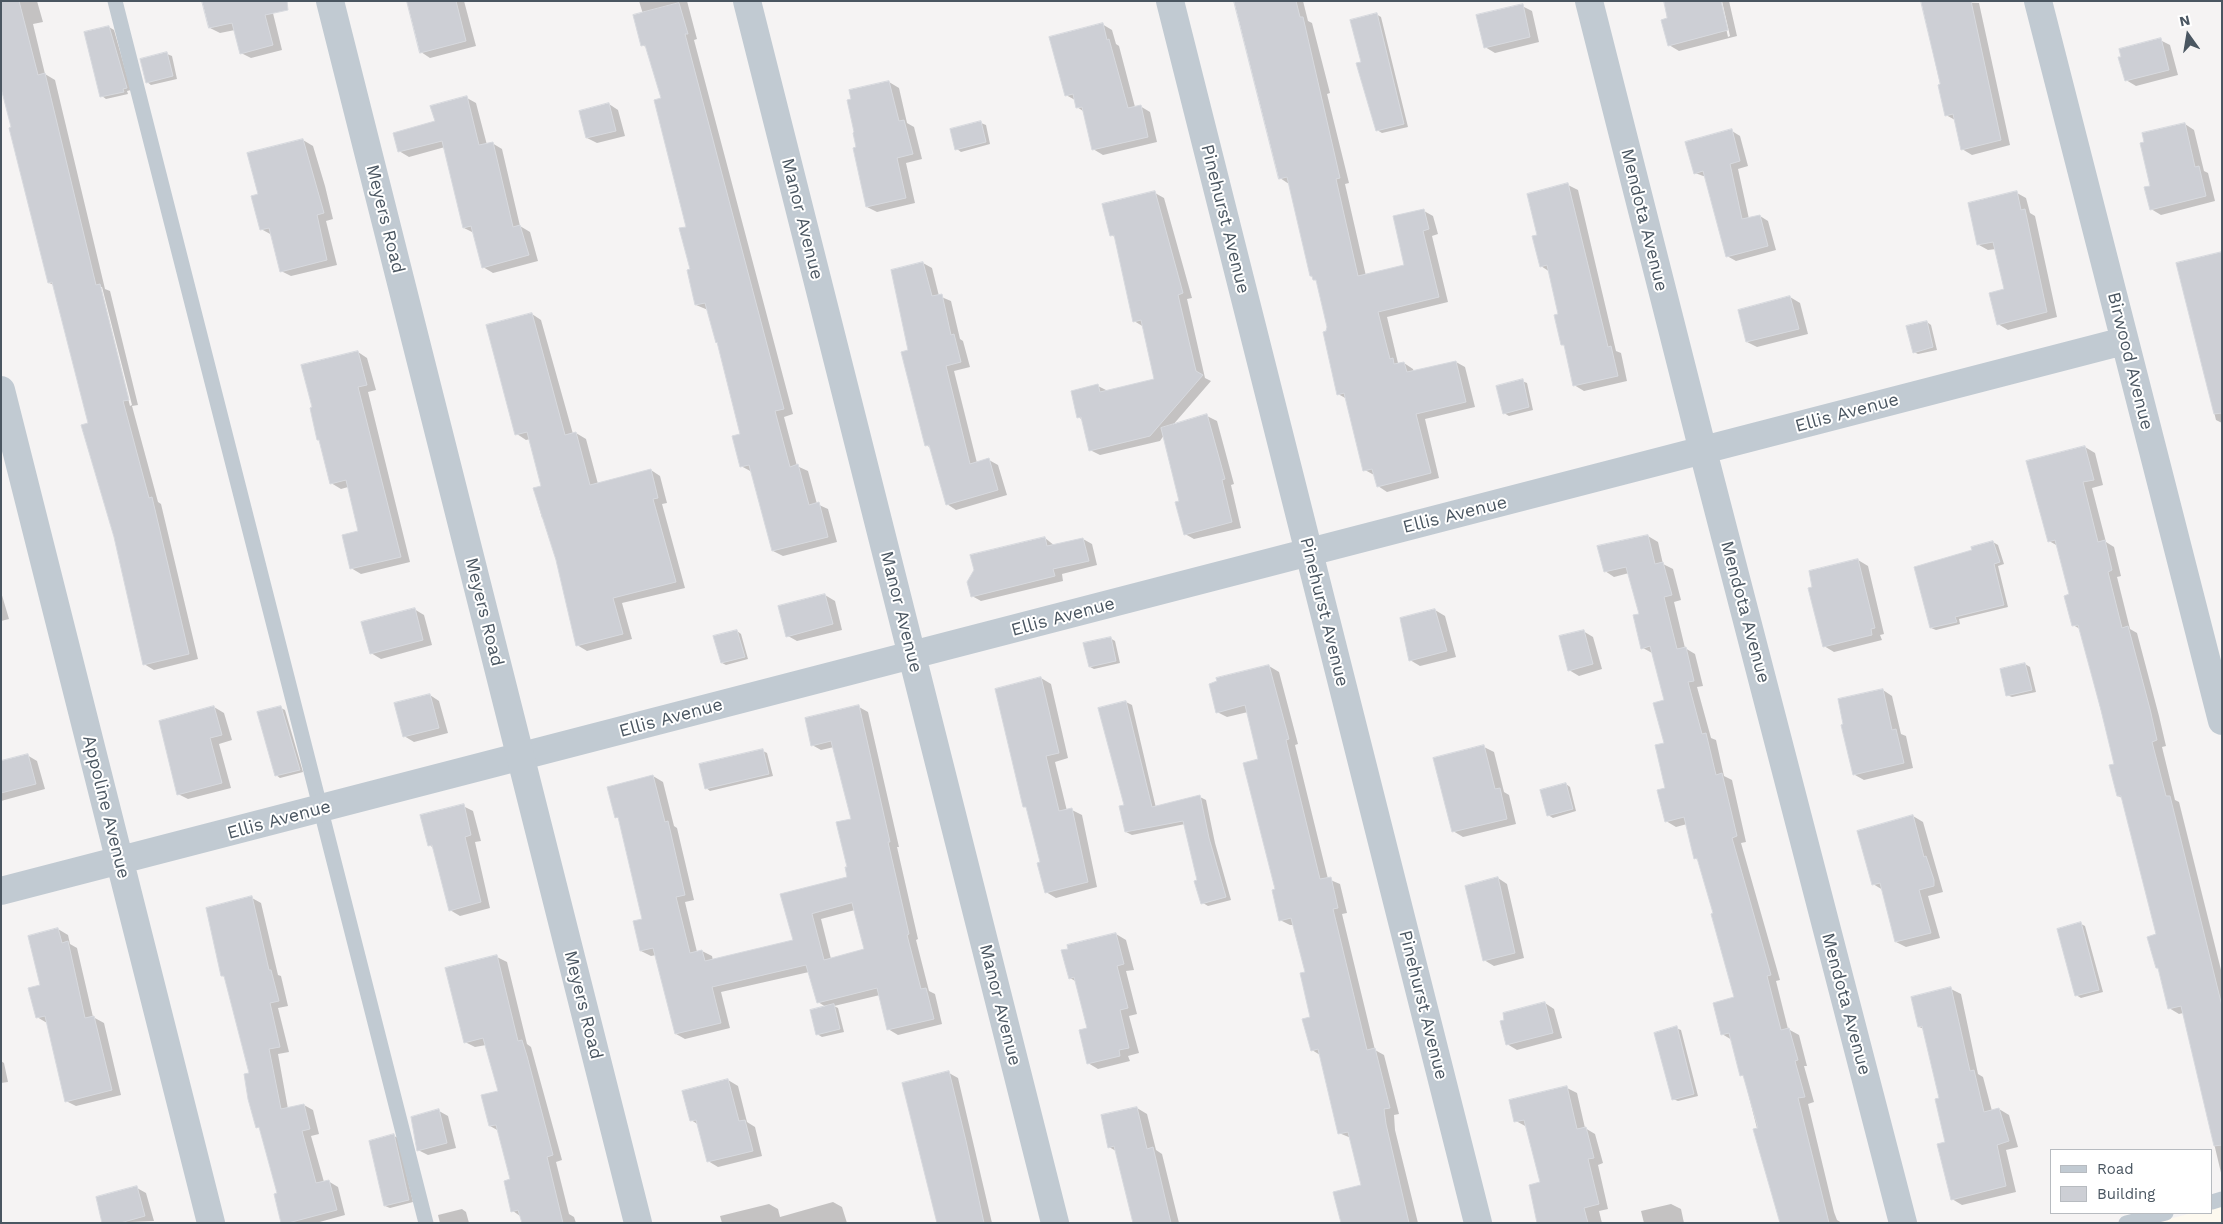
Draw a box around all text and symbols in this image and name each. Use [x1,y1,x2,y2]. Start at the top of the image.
north arrow [2163,10,2213,60]
text: N [2178,11,2191,29]
street label: Pinehurst Avenue [1196,142,1254,296]
street label: Mendota Avenue [1616,146,1672,294]
street label: Manor Avenue [776,156,828,282]
street label: Meyers Road [361,162,409,276]
street label: Birwood Avenue [2102,290,2158,432]
street label: Ellis Avenue [1793,389,1901,437]
street label: Ellis Avenue [1401,492,1509,538]
street label: Pinehurst Avenue [1295,535,1353,689]
street label: Mendota Avenue [1716,539,1774,685]
street label: Manor Avenue [875,549,927,675]
street label: Meyers Road [460,555,508,669]
street label: Ellis Avenue [1009,593,1117,641]
street label: Ellis Avenue [617,694,725,742]
street label: Appoline Avenue [78,733,134,881]
street label: Ellis Avenue [225,796,333,844]
street label: Pinehurst Avenue [1394,928,1452,1082]
street label: Mendota Avenue [1817,931,1875,1077]
street label: Manor Avenue [974,942,1026,1068]
street label: Meyers Road [559,948,607,1062]
legend [2050,1149,2213,1214]
text: Road [2097,1160,2134,1178]
text: Building [2097,1185,2155,1203]

